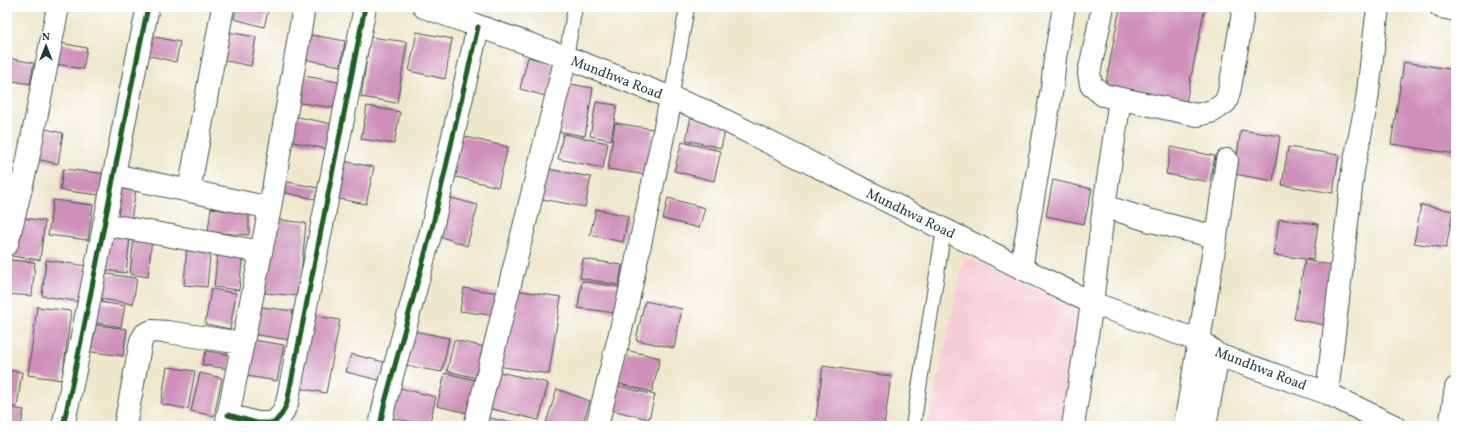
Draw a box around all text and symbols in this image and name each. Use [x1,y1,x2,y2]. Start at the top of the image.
north arrow [26,26,66,66]
text: N [42,30,50,45]
street label: Mundhwa Road [568,52,665,105]
street label: Mundhwa Road [863,185,958,244]
street label: Mundhwa Road [1212,343,1309,396]

